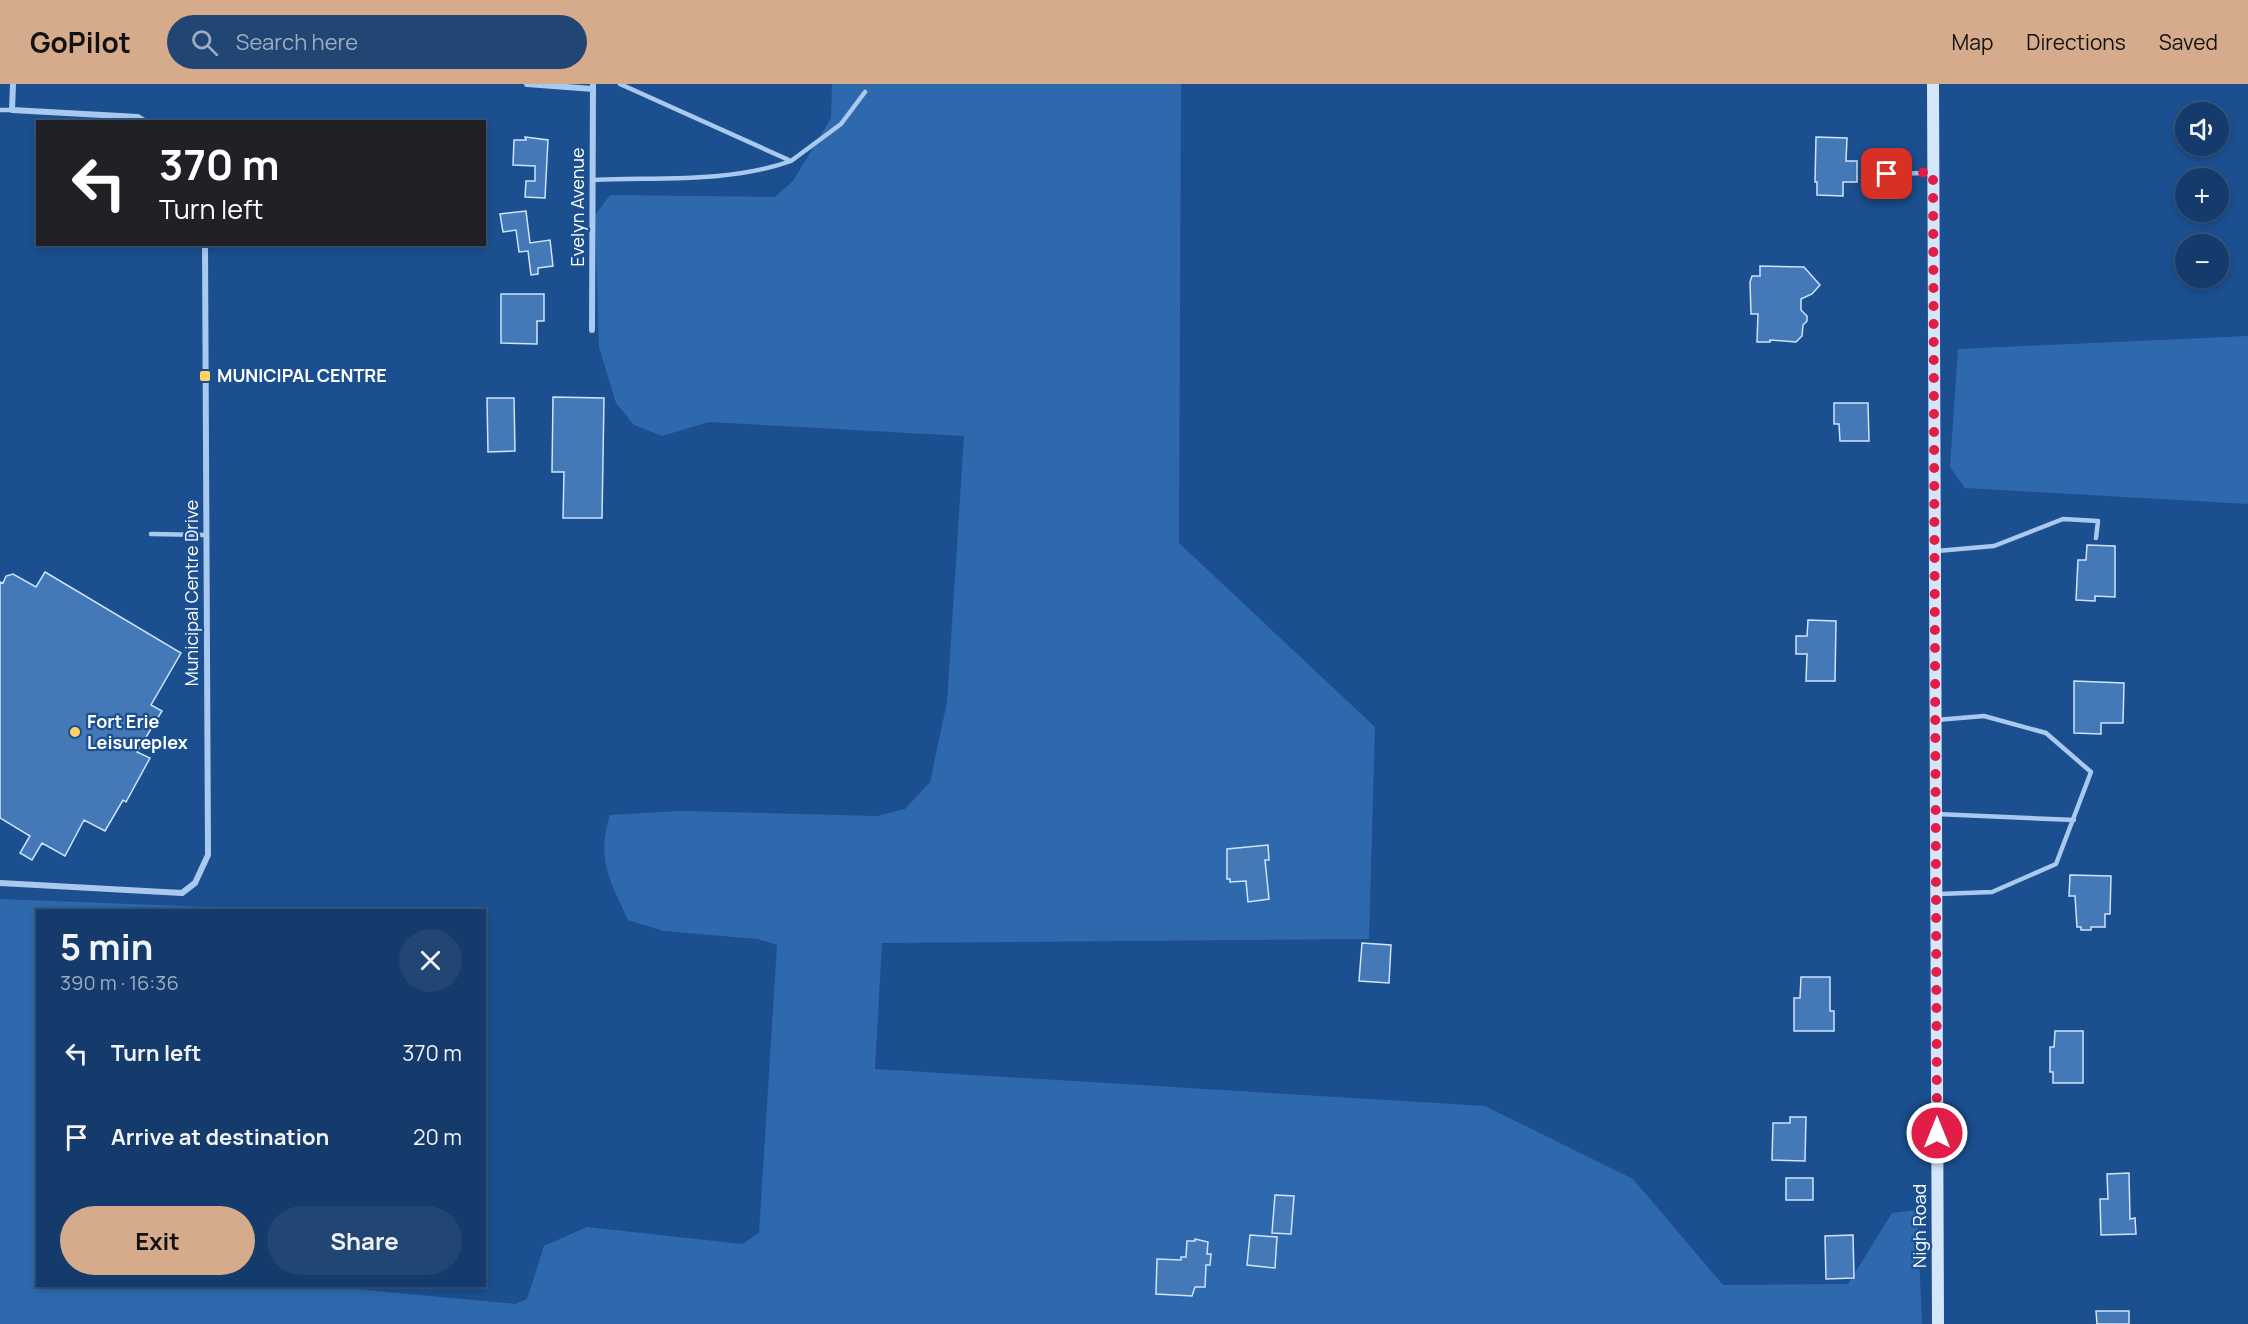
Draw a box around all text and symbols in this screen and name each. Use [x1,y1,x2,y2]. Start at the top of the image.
search box [167,15,587,69]
text: GoPilot [30,23,131,61]
icon: search [188,26,221,59]
text: Search here [236,27,358,57]
text: Map [1952,28,1993,56]
text: Directions [2026,28,2126,56]
text: Saved [2159,28,2218,56]
map controls [2175,102,2229,288]
button: sound [2175,102,2229,156]
text: 370 m [159,135,280,193]
icon: left [60,144,138,222]
street label: Evelyn Avenue [565,147,589,267]
pin [1861,148,1912,199]
icon: arrive [1870,157,1903,190]
button: + [2175,168,2229,222]
text: Turn left [159,190,263,227]
button: − [2175,234,2229,288]
place label: MUNICIPAL CENTRE [217,363,387,387]
marker: MUNICIPAL CENTRE [198,369,212,383]
street label: Municipal Centre Drive [179,500,203,686]
place label: Fort Erie Leisureplex [87,709,188,754]
marker: Fort Erie Leisureplex [68,725,82,739]
text: 5 min [60,922,153,971]
button: close [399,929,462,992]
text: 390 m · 16:36 [60,969,179,996]
icon: left [60,1037,93,1070]
text: Turn left [111,1038,201,1068]
text: 370 m [402,1038,462,1068]
position arrow [1905,1101,1969,1165]
icon: arrive [60,1121,93,1154]
text: Arrive at destination [111,1122,329,1152]
text: 20 m [413,1122,462,1152]
street label: Nigh Road [1907,1184,1931,1268]
button: Exit [60,1206,255,1275]
button: Share [267,1206,462,1275]

